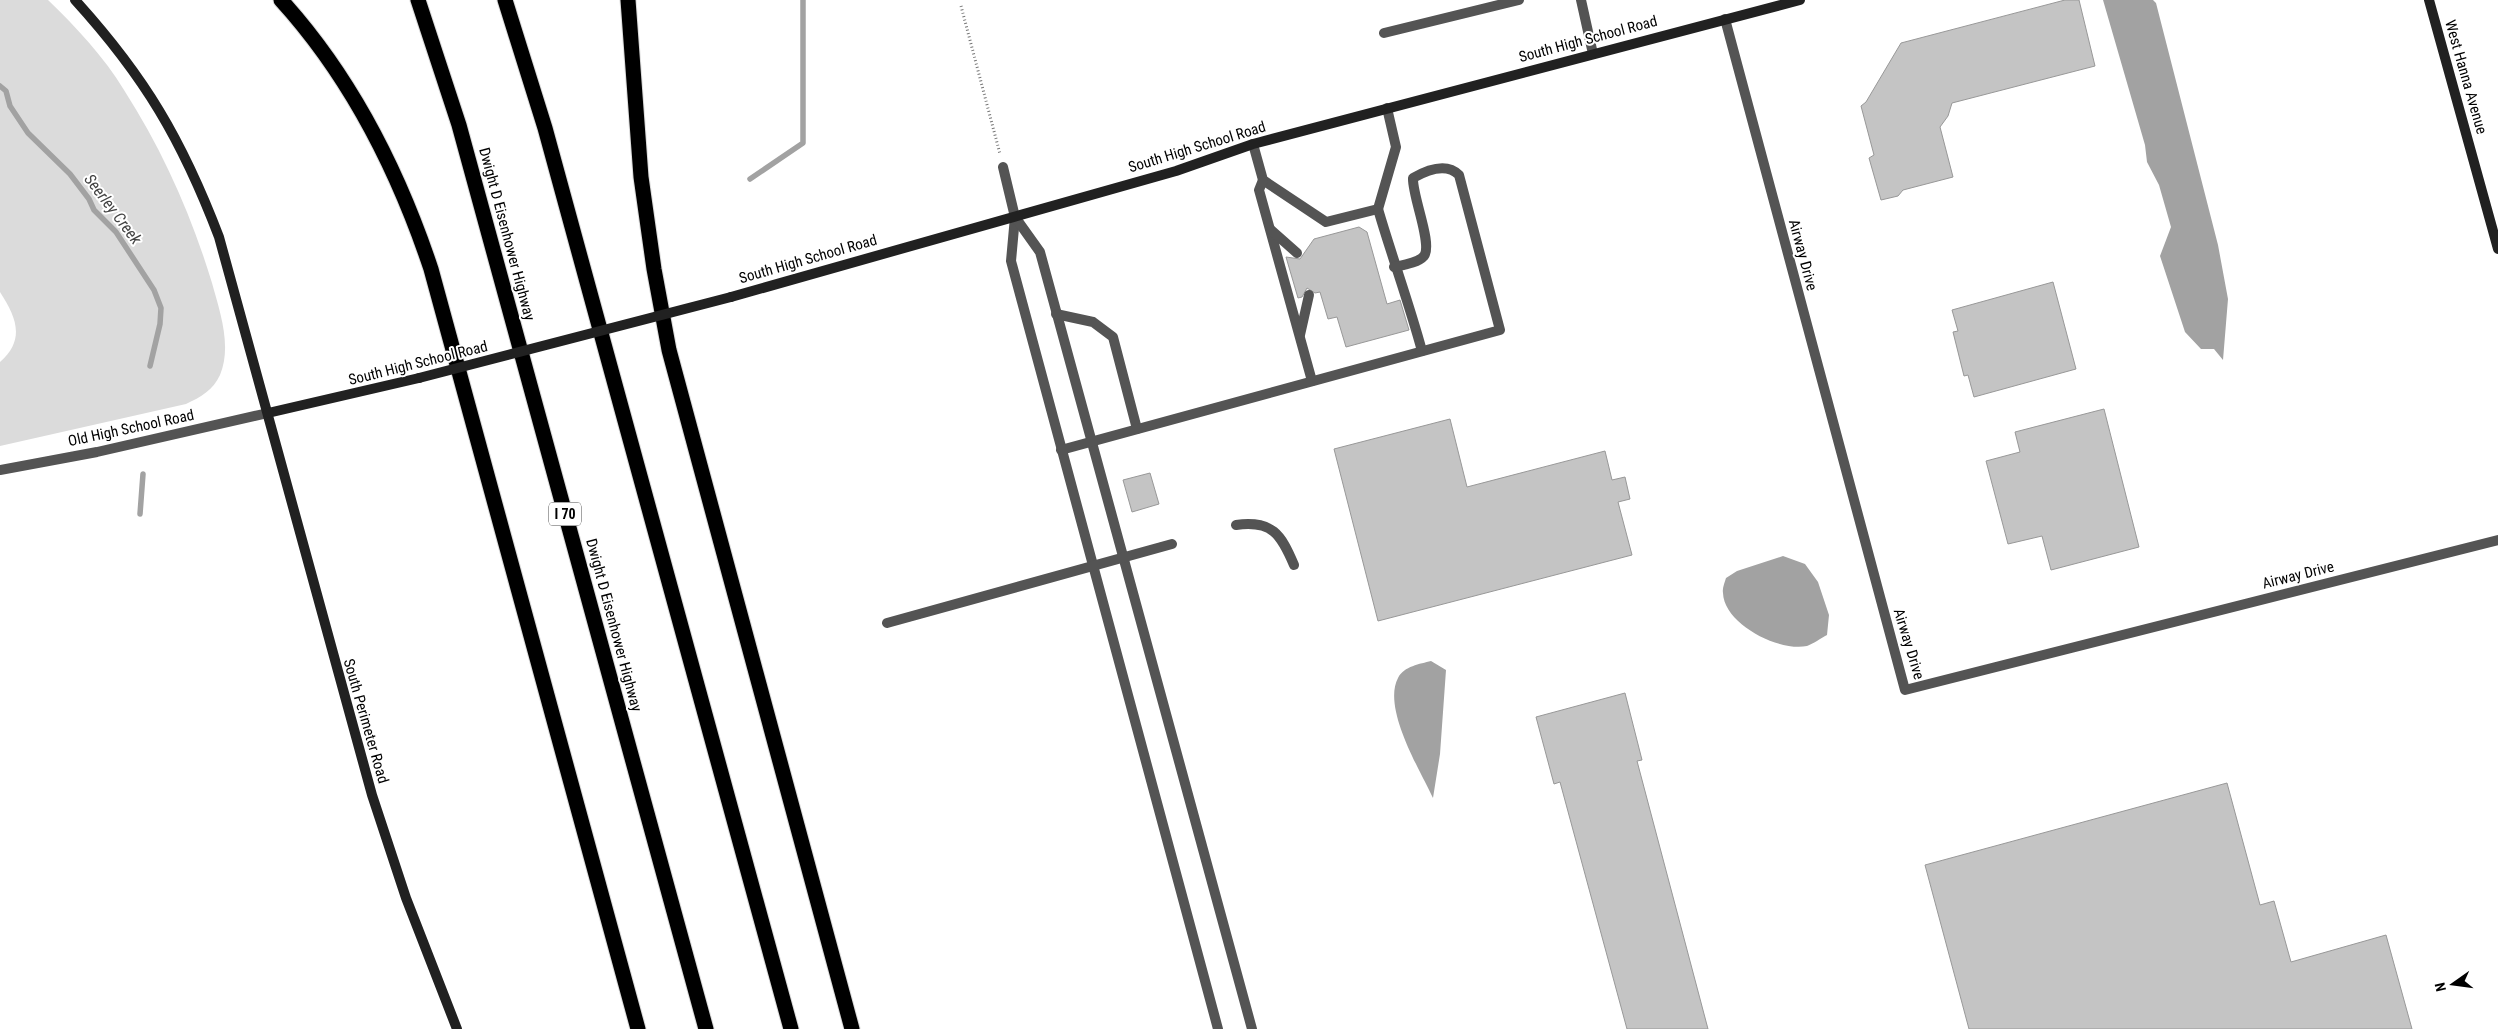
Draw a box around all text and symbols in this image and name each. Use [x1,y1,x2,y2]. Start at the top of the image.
street label: South High School Road [1517,12,1659,66]
street label: West Hanna Avenue [2441,18,2491,136]
street label: South High School Road [1126,118,1268,176]
street label: Dwight D Eisenhower Highway [475,146,539,322]
water label: Seerley Creek [80,170,146,249]
street label: Airway Drive [1785,217,1821,293]
street label: South High School Road [737,231,879,287]
street label: South High School Road [347,337,489,389]
street label: Old High School Road [66,406,196,450]
road number: I 70 [549,502,581,526]
street label: Dwight D Eisenhower Highway [582,537,646,713]
street label: Airway Drive [2260,557,2336,593]
street label: Airway Drive [1890,606,1928,682]
street label: South Perimeter Road [340,657,392,785]
north arrow [2428,959,2478,1009]
text: N [2432,981,2449,993]

